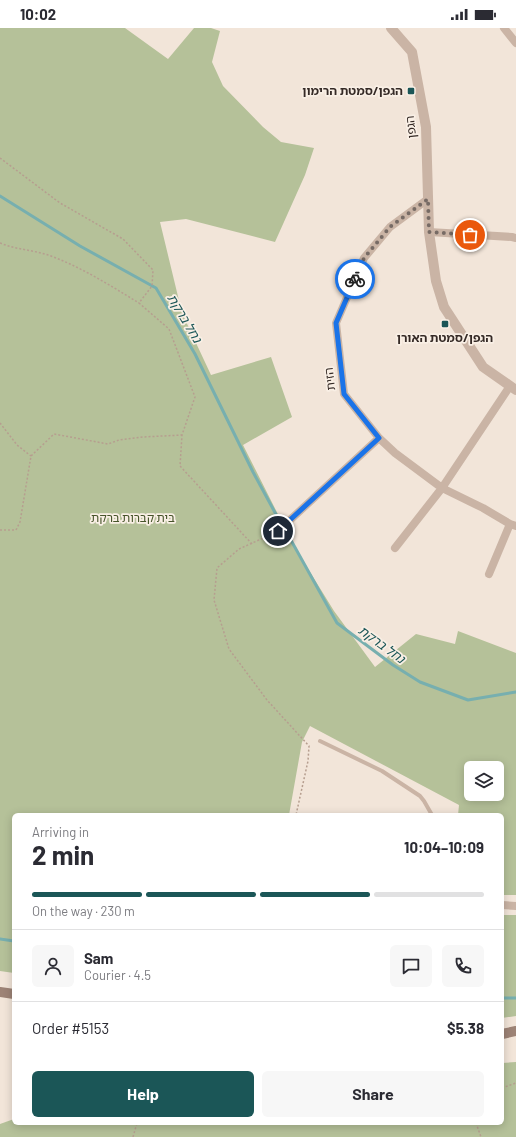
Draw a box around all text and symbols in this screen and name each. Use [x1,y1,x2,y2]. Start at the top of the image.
text: 10:02 [20,5,56,23]
place label: הגפן/סמטת הרימון [302,83,403,97]
marker: הגפן/סמטת הרימון [406,86,416,96]
street label: הגפן [402,115,418,139]
pin [453,218,487,252]
icon: bag [459,224,481,246]
courier [335,259,375,299]
icon: bike [344,268,366,290]
water label: נחל ברקת [164,291,206,346]
marker: הגפן/סמטת האורן [440,319,450,329]
place label: הגפן/סמטת האורן [397,330,493,344]
street label: הזית [321,367,337,391]
park label: בית קברות ברקת [91,510,175,524]
pin [261,514,295,548]
icon: home [267,520,289,542]
water label: נחל ברקת [356,622,409,667]
map controls [464,761,504,801]
button: layers [464,761,504,801]
text: Arriving in [32,824,89,840]
text: 10:04–10:09 [404,838,484,856]
text: 2 min [32,839,94,870]
text: On the way · 230 m [32,903,135,919]
button: person [32,945,74,987]
button: chat [390,945,432,987]
button: phone [442,945,484,987]
text: Sam [84,949,113,967]
text: Courier · 4.5 [84,967,151,983]
text: Order #5153 [32,1019,109,1037]
text: $5.38 [447,1019,484,1037]
button: Help [32,1071,254,1117]
button: Share [262,1071,484,1117]

